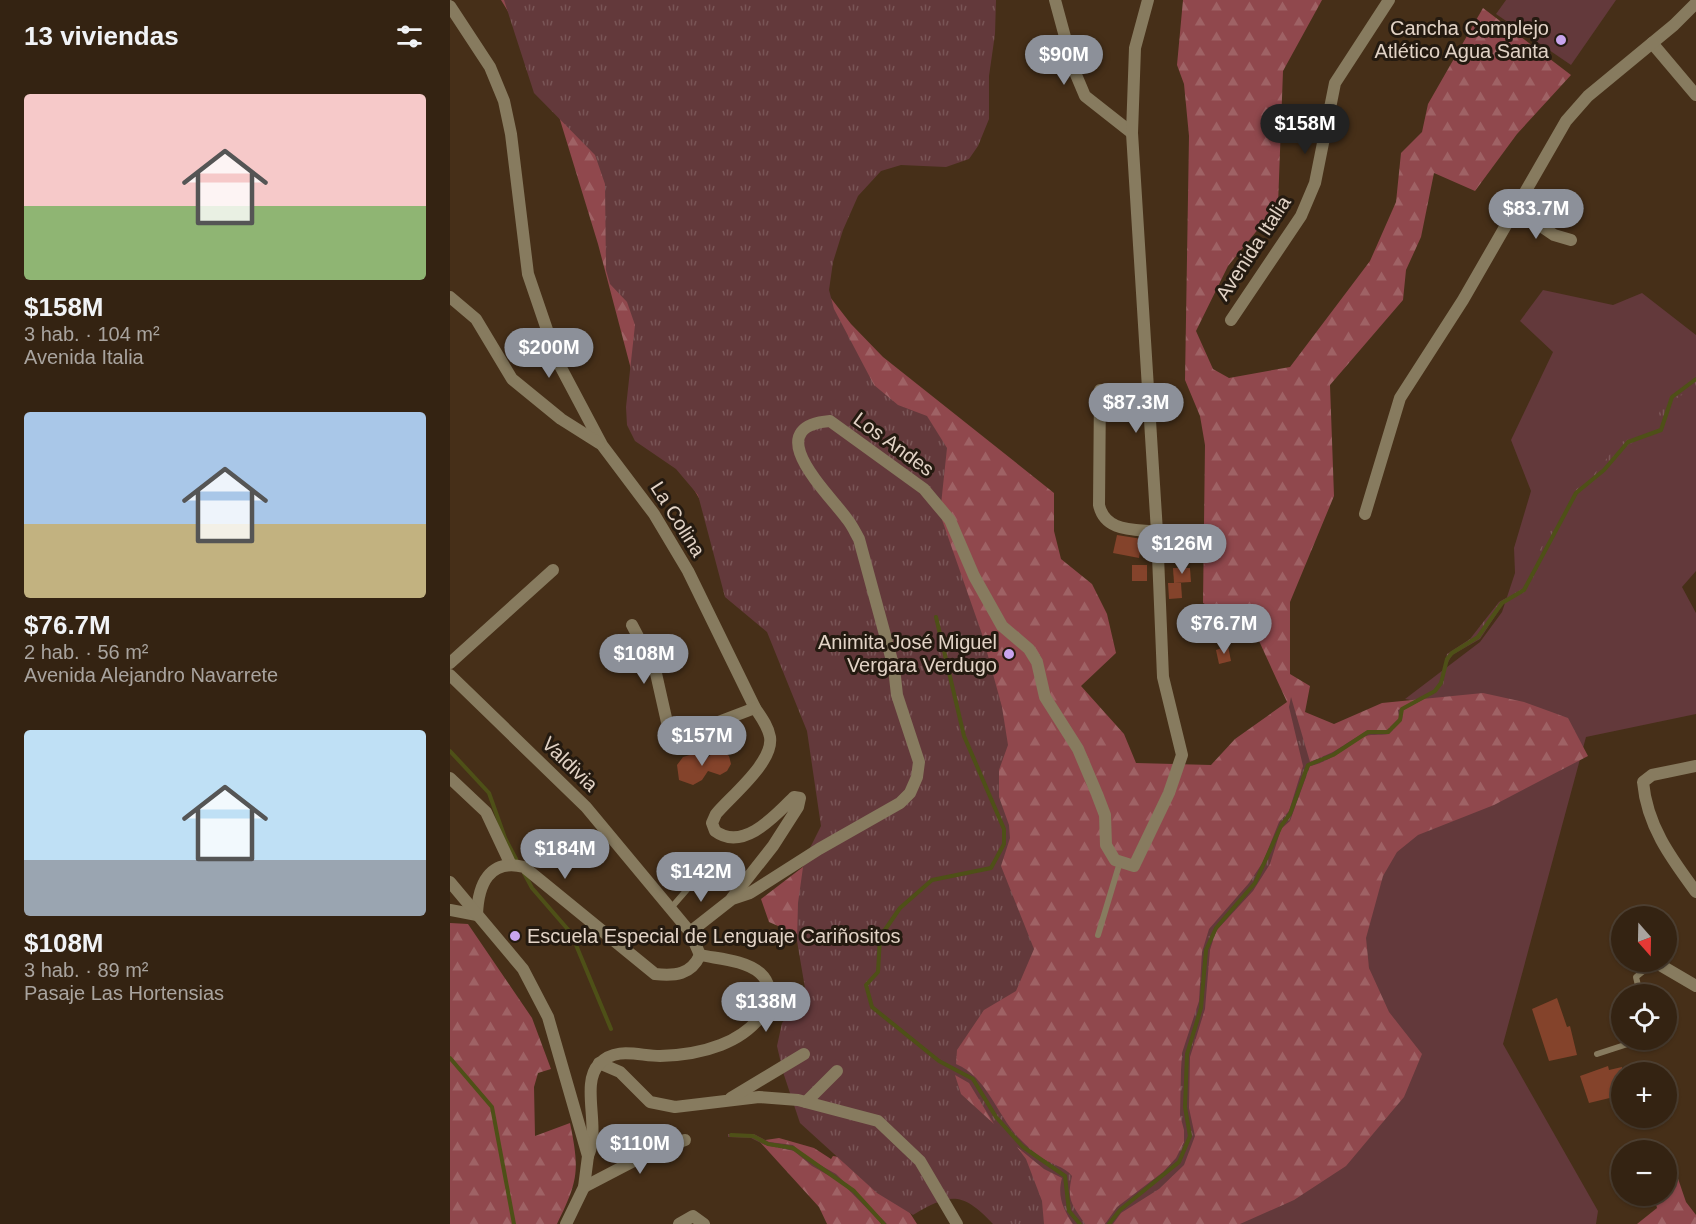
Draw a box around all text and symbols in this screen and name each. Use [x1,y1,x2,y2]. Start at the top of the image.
place label: Cancha Complejo Atlético Agua Santa [1374,17,1550,62]
icon: filters [393,20,426,53]
text: 13 viviendas [24,21,179,51]
marker: Cancha Complejo Atlético Agua Santa [1554,33,1568,47]
pin: $90M [1028,35,1100,86]
text: $90M [1039,43,1089,65]
pin: $158M [1263,104,1347,155]
text: $158M [1274,112,1336,134]
icon: home [171,133,279,241]
pin: $83.7M [1487,189,1585,240]
street label: Avenida Italia [1211,191,1295,304]
text: $83.7M [1503,197,1569,219]
text: $158M [24,292,104,322]
text: 3 hab. · 104 m² [24,323,160,345]
pin: $200M [507,328,591,379]
text: $200M [518,336,580,358]
text: Avenida Italia [24,346,144,368]
pin: $87.3M [1087,383,1185,434]
text: $87.3M [1103,391,1169,413]
street label: Los Andes [850,408,938,480]
icon: home [171,451,279,559]
street label: La Colina [646,477,710,561]
pin: $126M [1140,524,1224,575]
text: $126M [1151,532,1213,554]
pin: $76.7M [1175,604,1273,655]
text: $76.7M [24,610,111,640]
text: $76.7M [1191,612,1257,634]
place label: Animita José Miguel Vergara Verdugo [818,631,997,676]
pin: $108M [602,634,686,685]
text: 2 hab. · 56 m² [24,641,149,663]
text: $108M [613,642,675,664]
marker: Animita José Miguel Vergara Verdugo [1002,647,1016,661]
text: Avenida Alejandro Navarrete [24,664,278,686]
pin: $157M [660,716,744,767]
text: $157M [671,724,733,746]
street label: Valdivia [538,732,603,796]
icon: home [171,769,279,877]
pin: $184M [523,829,607,880]
text: $184M [534,837,596,859]
pin: $142M [659,852,743,903]
text: $142M [670,860,732,882]
north arrow [1611,906,1677,972]
map controls [1611,906,1677,1206]
place label: Escuela Especial de Lenguaje Cariñositos [527,925,901,947]
text: $108M [24,928,104,958]
marker: Escuela Especial de Lenguaje Cariñositos [508,929,522,943]
text: 3 hab. · 89 m² [24,959,149,981]
text: Pasaje Las Hortensias [24,982,224,1004]
pin: $138M [724,982,808,1033]
button: locate [1611,984,1677,1050]
text: $138M [735,990,797,1012]
button: + [1611,1062,1677,1128]
pin: $110M [598,1124,682,1175]
text: $110M [610,1132,670,1154]
button: − [1611,1140,1677,1206]

